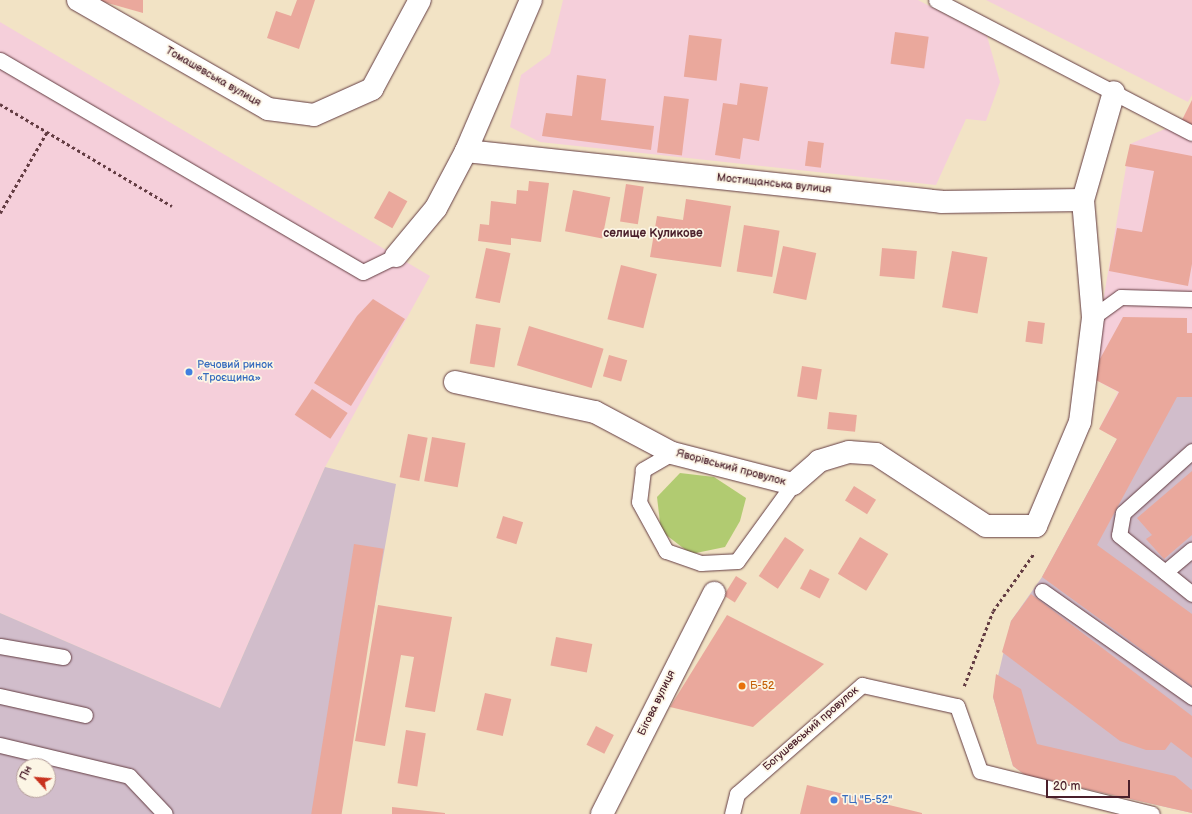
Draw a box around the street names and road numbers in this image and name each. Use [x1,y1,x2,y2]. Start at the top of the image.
street label: Томашевська вулиця [163,44,263,110]
street label: Мостищанська вулиця [716,171,832,197]
street label: Яворівський провулок [675,447,787,489]
street label: Бігова вулиця [635,668,679,738]
street label: Богушевський провулок [761,684,861,774]

